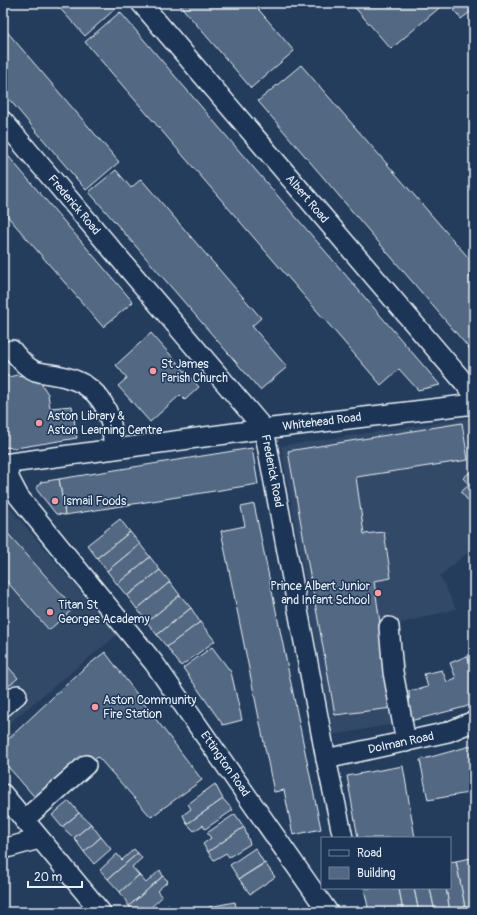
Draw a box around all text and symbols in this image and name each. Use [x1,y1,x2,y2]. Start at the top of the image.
street label: Frederick Road [44,172,104,238]
street label: Albert Road [282,172,332,227]
place label: St James Parish Church [161,357,228,386]
marker: St James Parish Church [148,366,158,376]
place label: Aston Library & Aston Learning Centre [47,409,162,438]
street label: Whitehead Road [282,410,362,434]
marker: Aston Library & Aston Learning Centre [34,418,44,428]
street label: Frederick Road [258,433,286,509]
place label: Ismail Foods [63,494,127,509]
marker: Ismail Foods [50,496,60,506]
place label: Prince Albert Junior and Infant School [270,579,371,608]
marker: Prince Albert Junior and Infant School [373,588,383,598]
place label: Titan St Georges Academy [58,598,150,627]
marker: Titan St Georges Academy [45,607,55,617]
place label: Aston Community Fire Station [103,693,196,722]
marker: Aston Community Fire Station [90,702,100,712]
street label: Ettington Road [197,729,253,800]
street label: Dolman Road [367,729,435,757]
legend [321,837,451,889]
text: Road [357,846,382,861]
scale bar [28,863,82,889]
text: Building [357,866,396,881]
text: 20 m [34,870,63,885]

